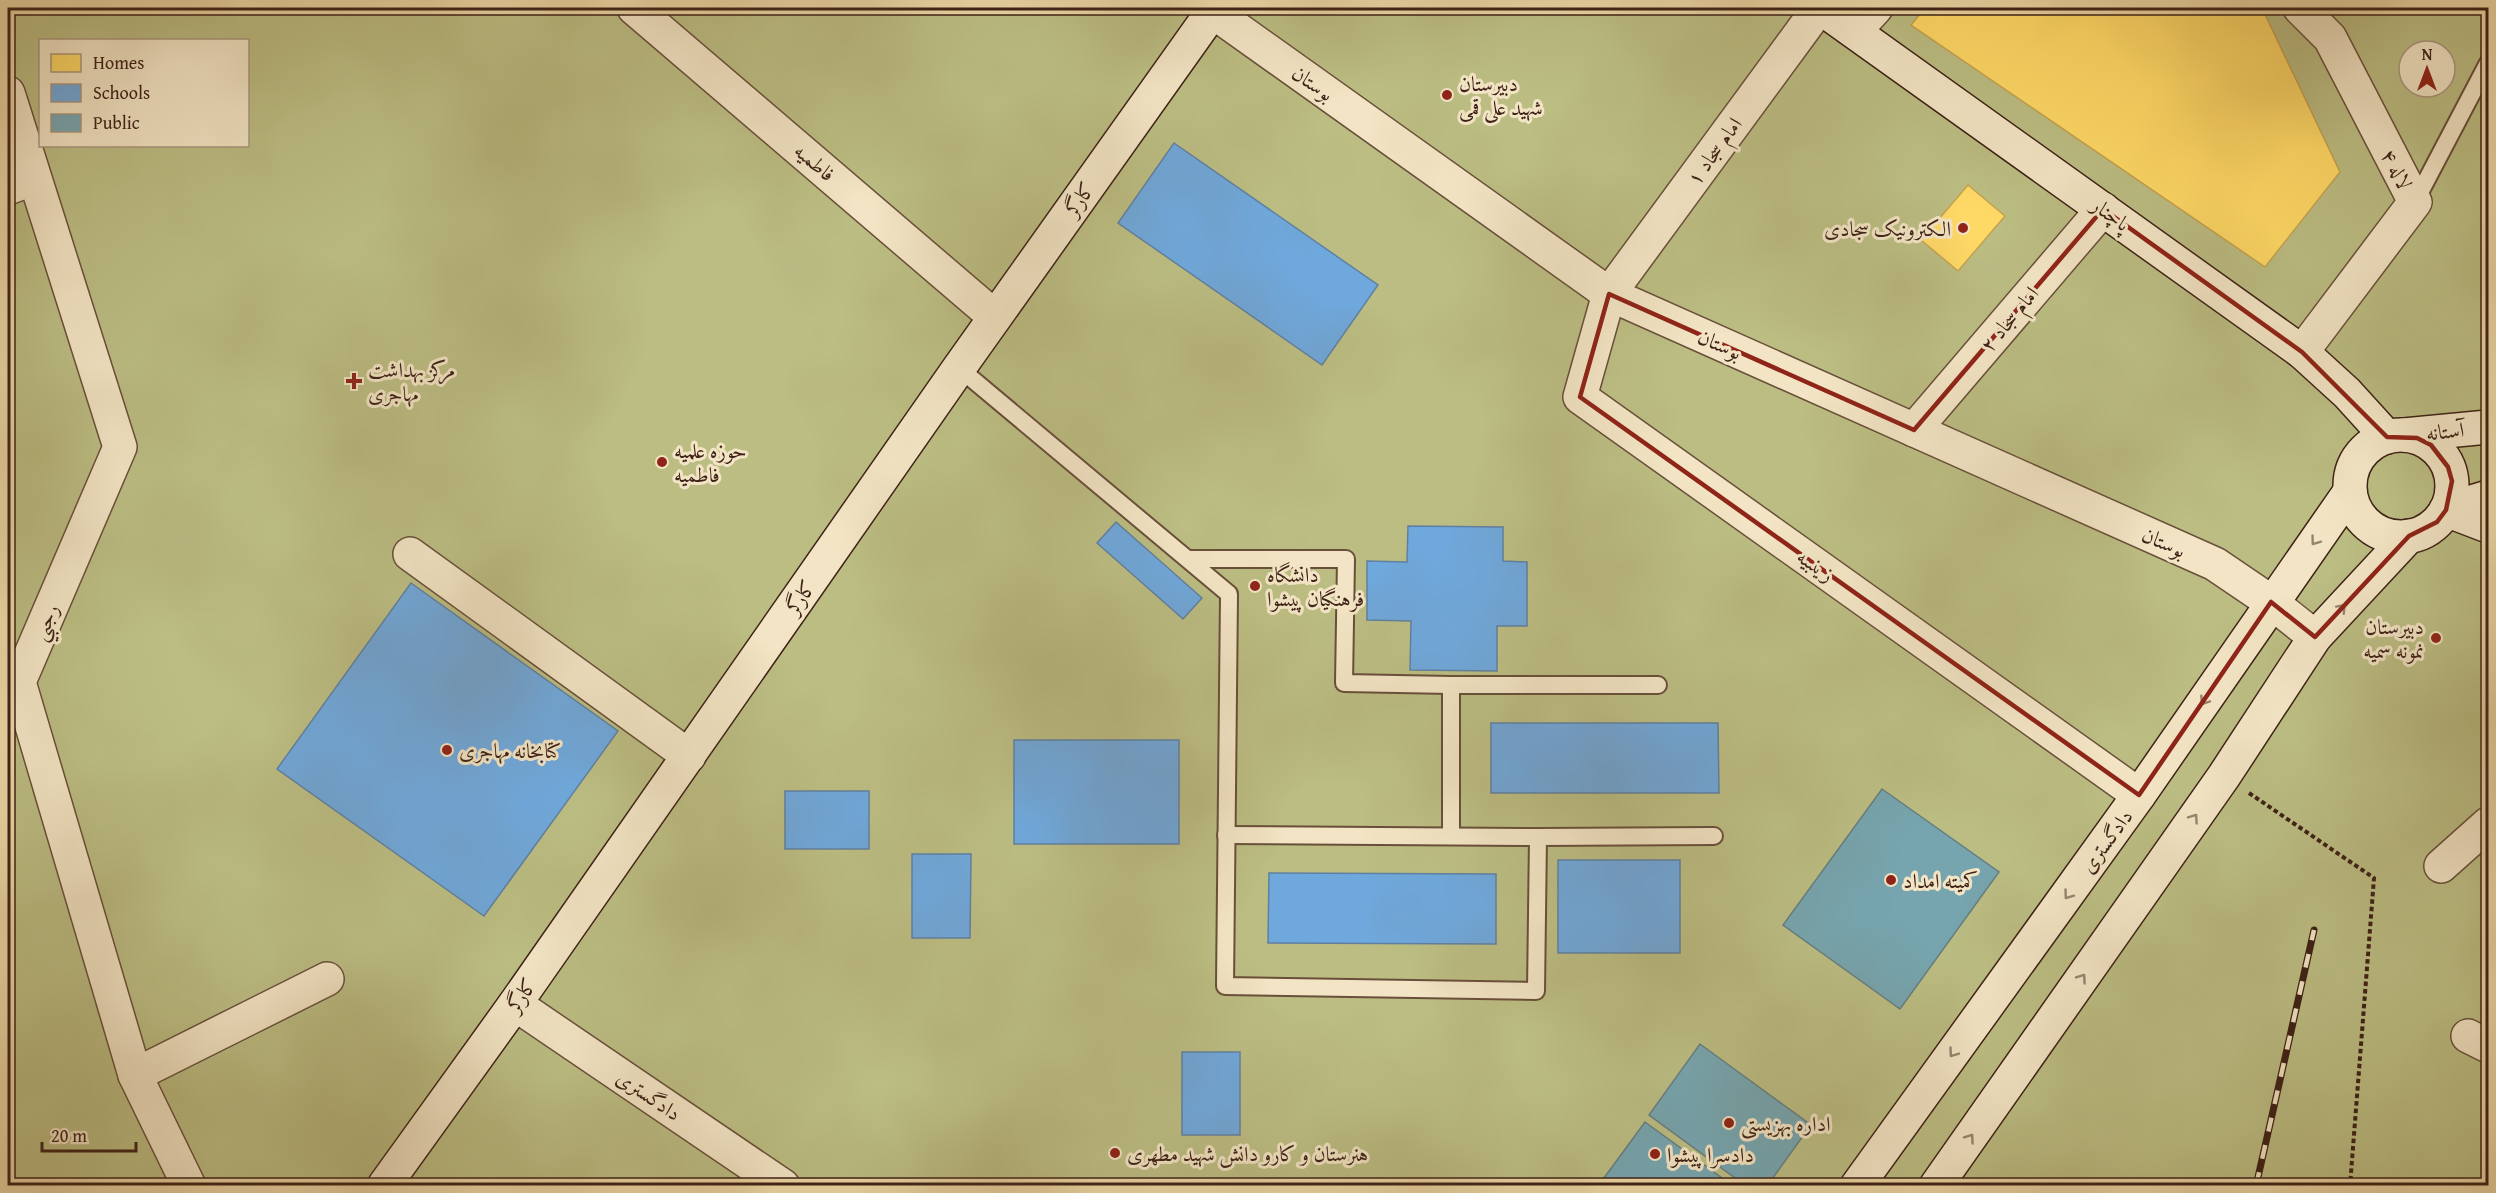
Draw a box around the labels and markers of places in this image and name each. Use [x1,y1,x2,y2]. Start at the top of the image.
place label: دبیرستان شهید علی قمی [1459,68,1543,124]
marker: دبیرستان شهید علی قمی [1440,88,1454,102]
place label: الکترونیک سجادی [1824,213,1951,244]
marker: الکترونیک سجادی [1956,221,1970,235]
place label: مرکز بهداشت مهاجری [368,354,455,409]
marker: مرکز بهداشت مهاجری [345,372,363,390]
place label: حوزه علمیه فاطمیه [674,435,747,490]
marker: حوزه علمیه فاطمیه [655,455,669,469]
place label: دانشگاه فرهنگیان پیشوا [1267,559,1364,614]
marker: دانشگاه فرهنگیان پیشوا [1248,579,1262,593]
place label: دبیرستان نمونه سمیه [2363,611,2424,666]
marker: دبیرستان نمونه سمیه [2429,631,2443,645]
place label: کتابخانه مهاجری [459,735,561,766]
marker: کتابخانه مهاجری [440,743,454,757]
place label: کمیته امداد [1903,865,1978,896]
marker: کمیته امداد [1884,873,1898,887]
place label: اداره بهزیستی [1741,1108,1831,1139]
marker: اداره بهزیستی [1722,1116,1736,1130]
place label: هنرستان و کارو دانش شهید مطهری [1127,1138,1368,1169]
place label: دادسرا پیشوا [1667,1139,1754,1170]
marker: هنرستان و کارو دانش شهید مطهری [1108,1146,1122,1160]
marker: دادسرا پیشوا [1648,1147,1662,1161]

